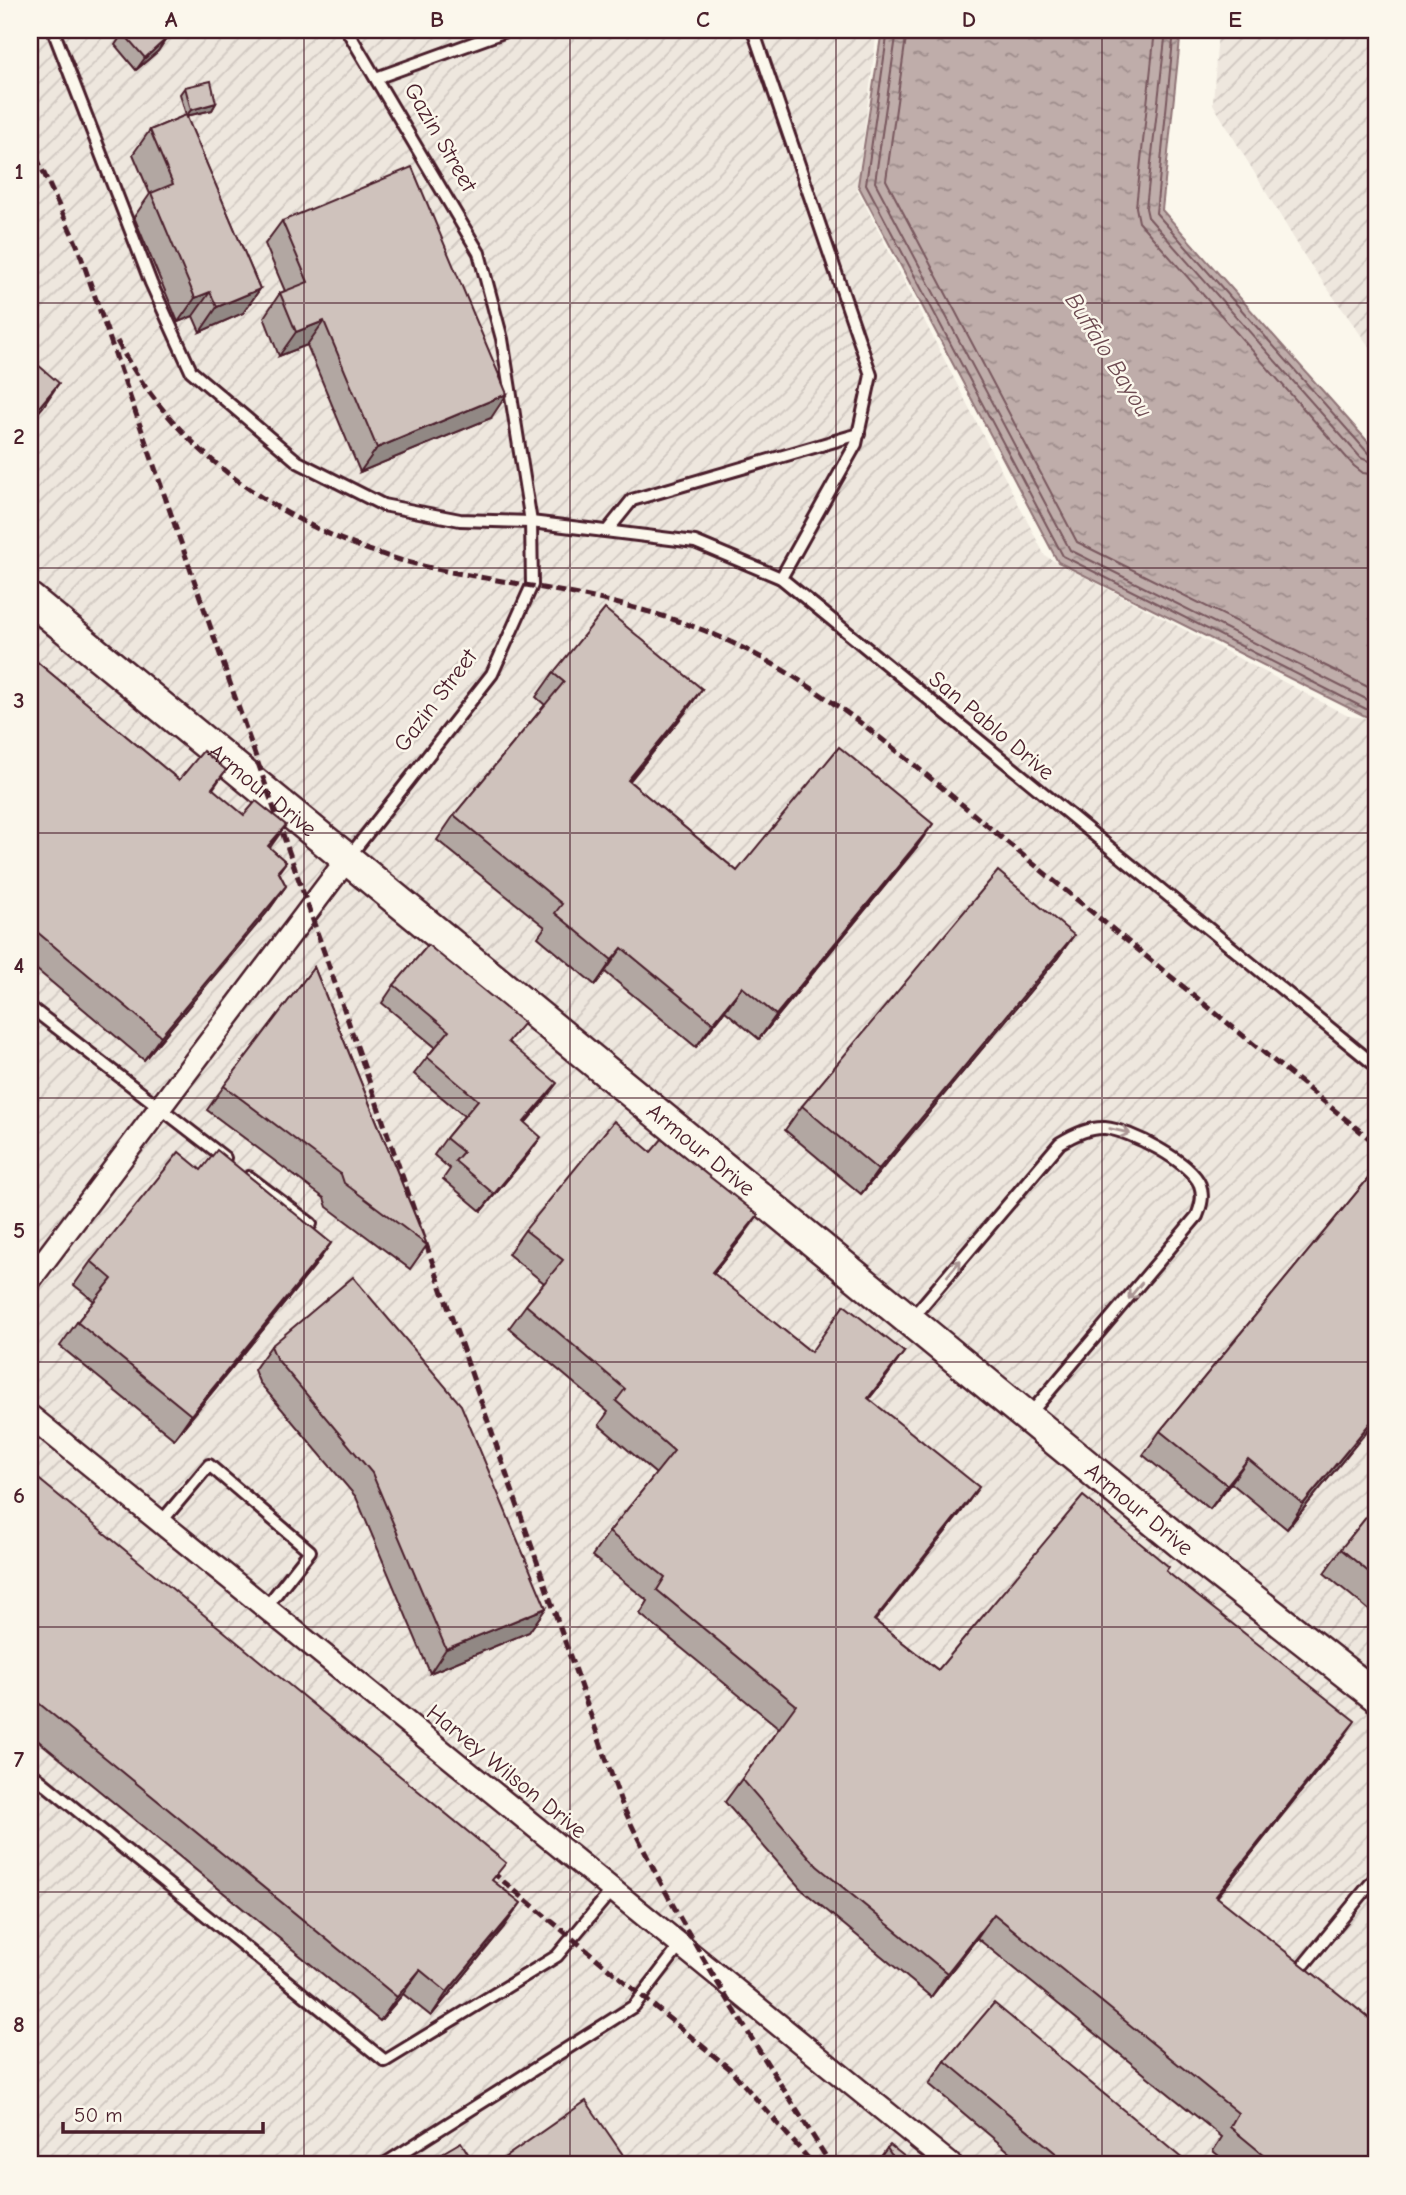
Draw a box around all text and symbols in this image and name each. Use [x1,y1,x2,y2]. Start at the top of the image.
text: A [165,6,178,33]
text: B [430,6,444,33]
text: C [696,6,710,33]
text: D [962,6,976,33]
text: E [1228,6,1242,33]
street label: Gazin Street [398,78,483,198]
text: 1 [14,158,24,185]
water label: Buffalo Bayou [1059,287,1159,423]
text: 2 [13,423,25,450]
street label: Gazin Street [388,643,484,757]
street label: San Pablo Drive [923,665,1060,786]
text: 3 [13,687,25,714]
street label: Armour Drive [203,738,322,842]
text: 4 [14,952,25,979]
street label: Armour Drive [641,1098,760,1202]
one-way arrow [1108,1125,1131,1138]
text: 5 [13,1217,25,1244]
one-way arrow [946,1259,962,1277]
one-way arrow [1127,1281,1143,1299]
street label: Armour Drive [1080,1457,1199,1562]
text: 6 [13,1482,25,1509]
street label: Harvey Wilson Drive [421,1699,592,1844]
text: 7 [14,1746,25,1773]
text: 8 [13,2011,25,2038]
scale bar [63,2090,262,2134]
text: 50 m [74,2103,123,2127]

